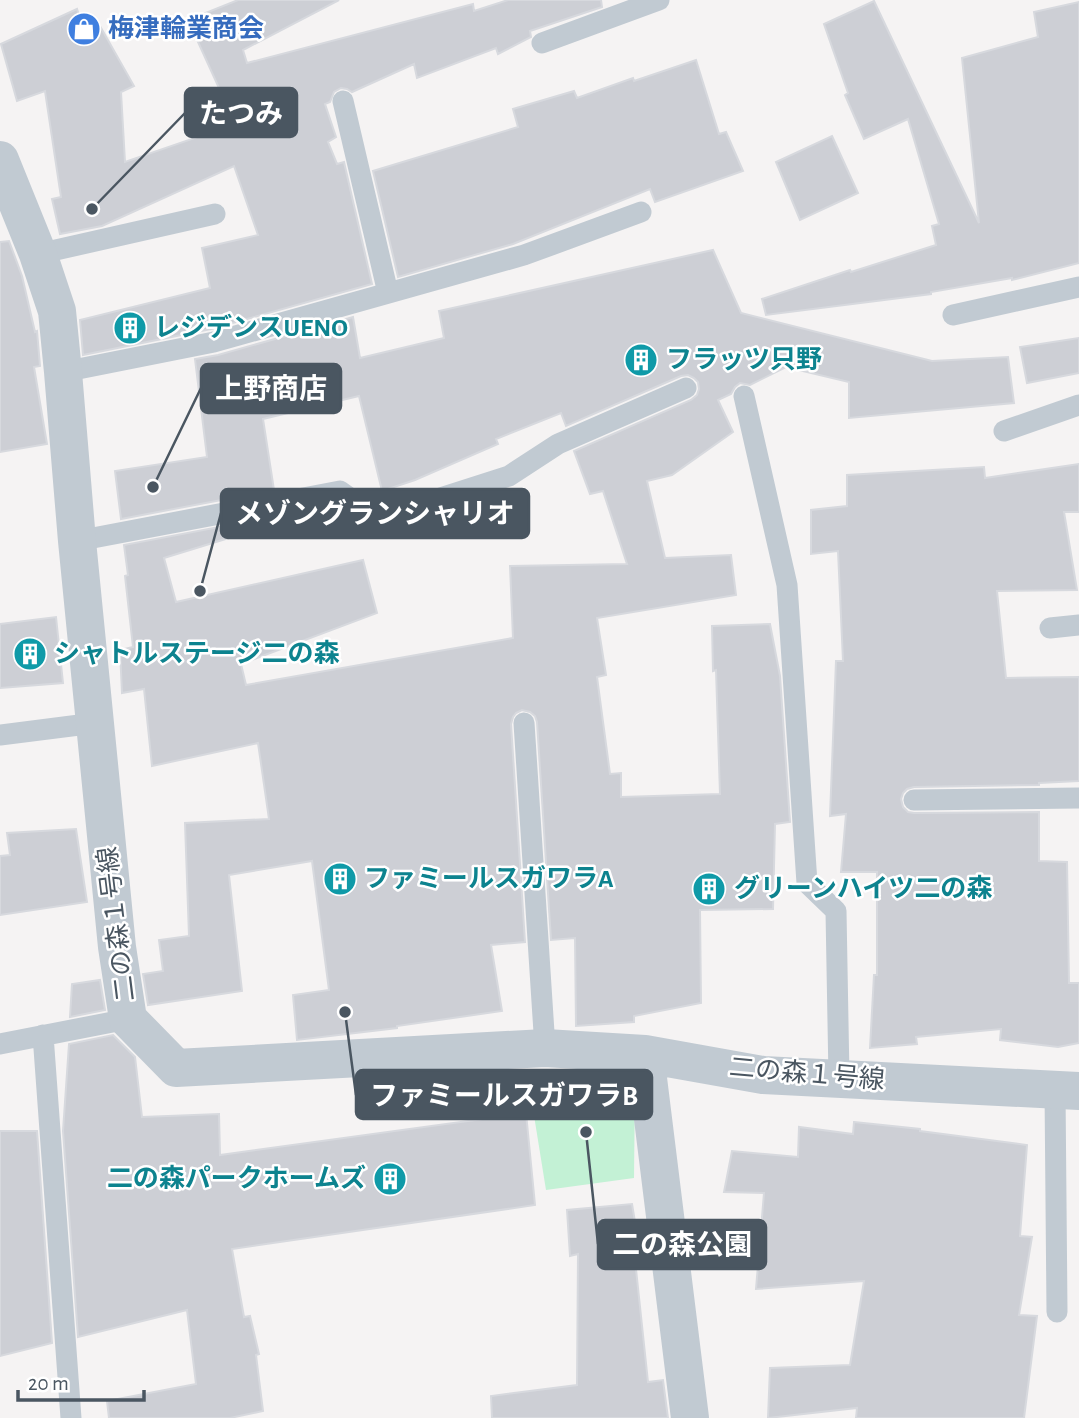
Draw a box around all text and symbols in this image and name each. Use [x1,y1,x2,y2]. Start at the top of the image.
shop icon: 梅津輪業商会 [65,10,103,48]
place label: 梅津輪業商会 [108,14,264,42]
callout: たつみ [185,88,297,137]
text: たつみ [199,100,283,129]
building icon: レジデンスUENO [111,309,149,347]
place label: レジデンスUENO [154,313,348,341]
building icon: フラッツ只野 [622,341,660,379]
place label: フラッツ只野 [666,347,822,373]
callout: 上野商店 [201,364,341,413]
text: 上野商店 [215,373,327,404]
callout: メゾングランシャリオ [221,489,529,538]
text: メゾングランシャリオ [235,498,515,529]
building icon: シャトルステージ二の森 [11,635,49,673]
place label: シャトルステージ二の森 [54,639,339,667]
street label: 二の森１号線 [94,845,139,1003]
building icon: ファミールスガワラA [321,860,359,898]
place label: ファミールスガワラA [364,865,614,892]
building icon: グリーンハイツ二の森 [690,870,728,908]
place label: グリーンハイツ二の森 [734,874,992,902]
street label: 二の森１号線 [728,1053,886,1094]
callout: ファミールスガワラB [356,1070,652,1119]
text: ファミールスガワラB [370,1081,638,1111]
building icon: 二の森パークホームズ [371,1160,409,1198]
place label: 二の森パークホームズ [107,1164,366,1192]
callout: 二の森公園 [598,1220,766,1269]
text: 二の森公園 [612,1230,752,1260]
scale bar [18,1358,144,1402]
text: 20 m [28,1373,69,1394]

